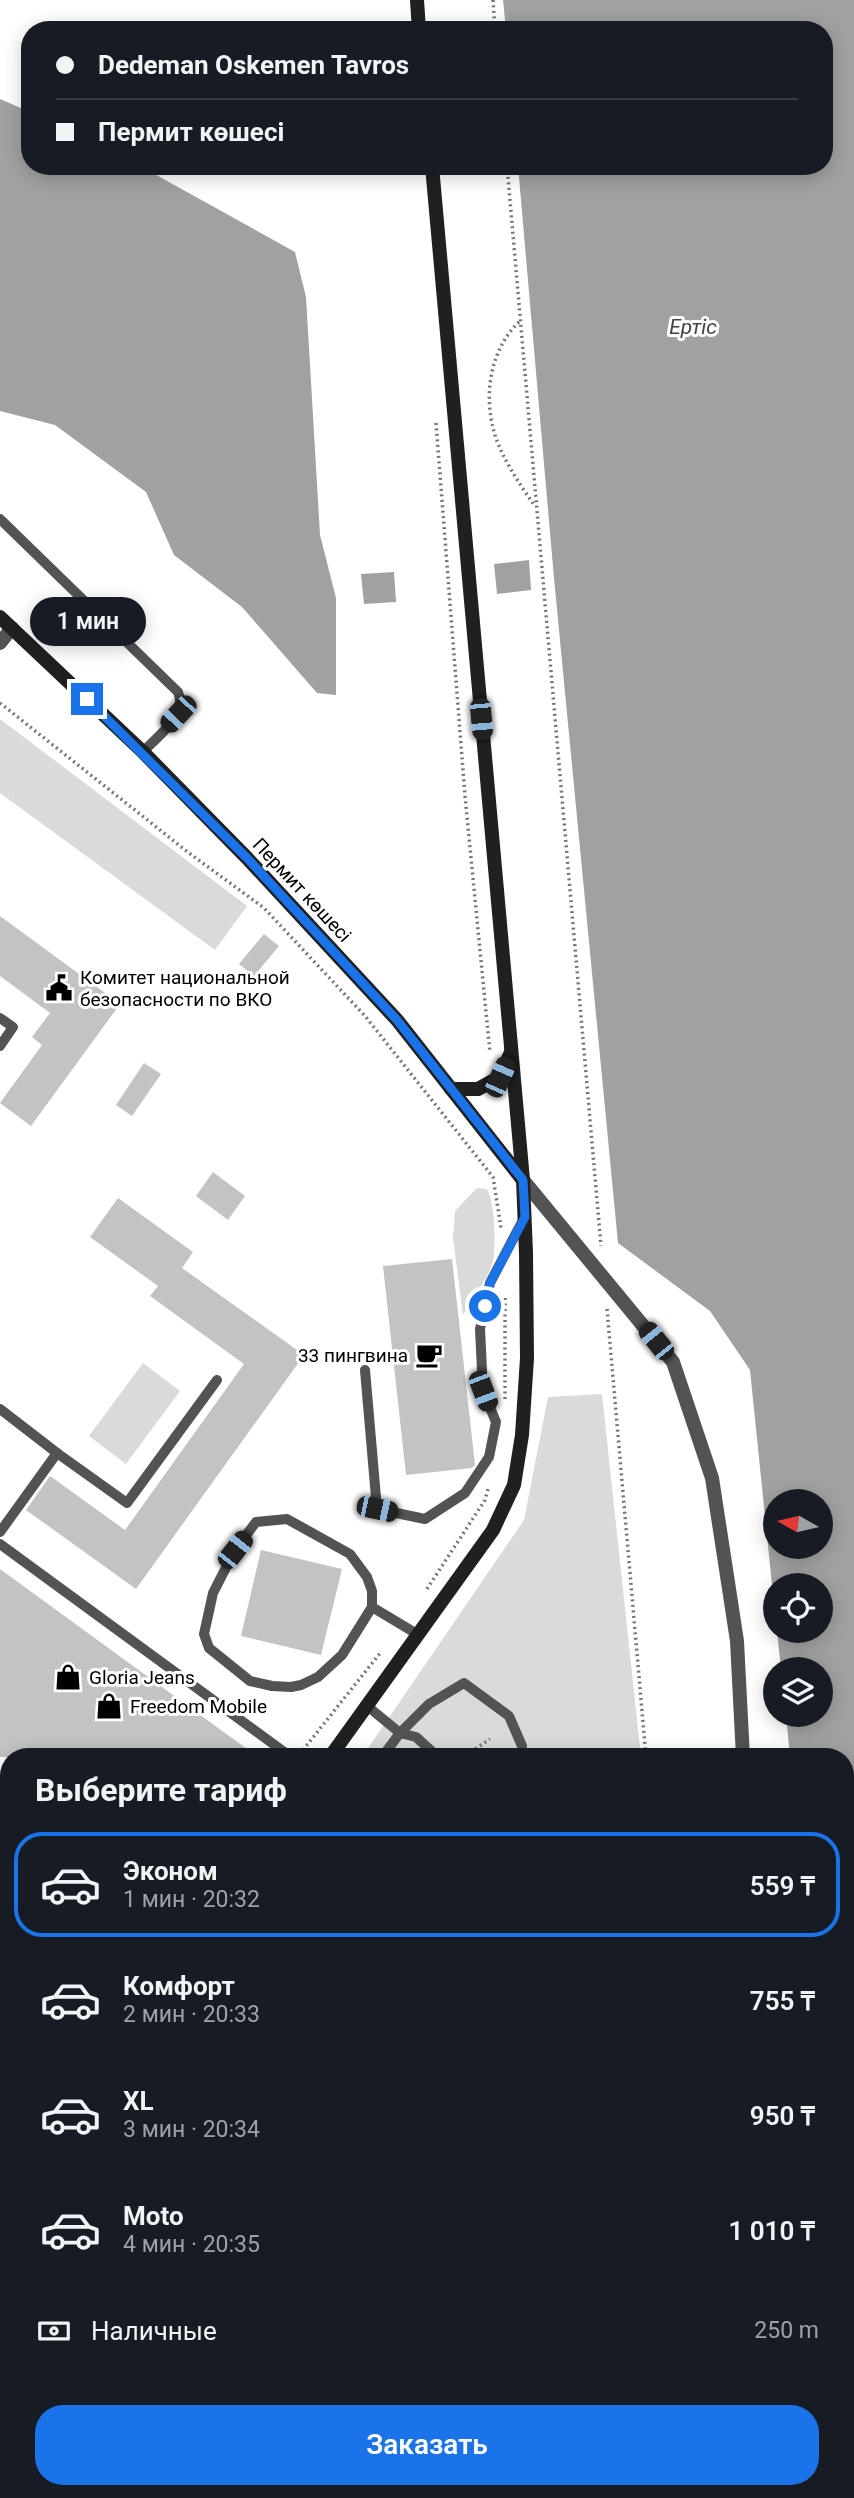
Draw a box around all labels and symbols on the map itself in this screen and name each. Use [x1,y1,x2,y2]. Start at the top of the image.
water label: Ертіс [669,315,717,339]
callout: 1 мин [29,598,145,646]
route end [71,683,103,715]
car [156,691,201,737]
car [469,697,494,741]
street label: Пермит көшесі [248,833,356,947]
place label: Комитет национальной безопасности по ВКО [80,966,290,1011]
public building icon: Комитет национальной безопасности по ВКО [44,973,74,1003]
car [482,1054,519,1100]
route start [469,1290,501,1322]
car [635,1318,678,1364]
cafe icon: 33 пингвина [414,1340,444,1370]
place label: 33 пингвина [298,1344,408,1367]
car [466,1368,501,1414]
north arrow [763,1489,833,1559]
car [355,1494,400,1524]
car [214,1527,257,1573]
shop icon: Gloria Jeans [53,1662,83,1692]
place label: Gloria Jeans [89,1666,195,1689]
shop icon: Freedom Mobile [94,1691,124,1721]
place label: Freedom Mobile [130,1695,267,1718]

